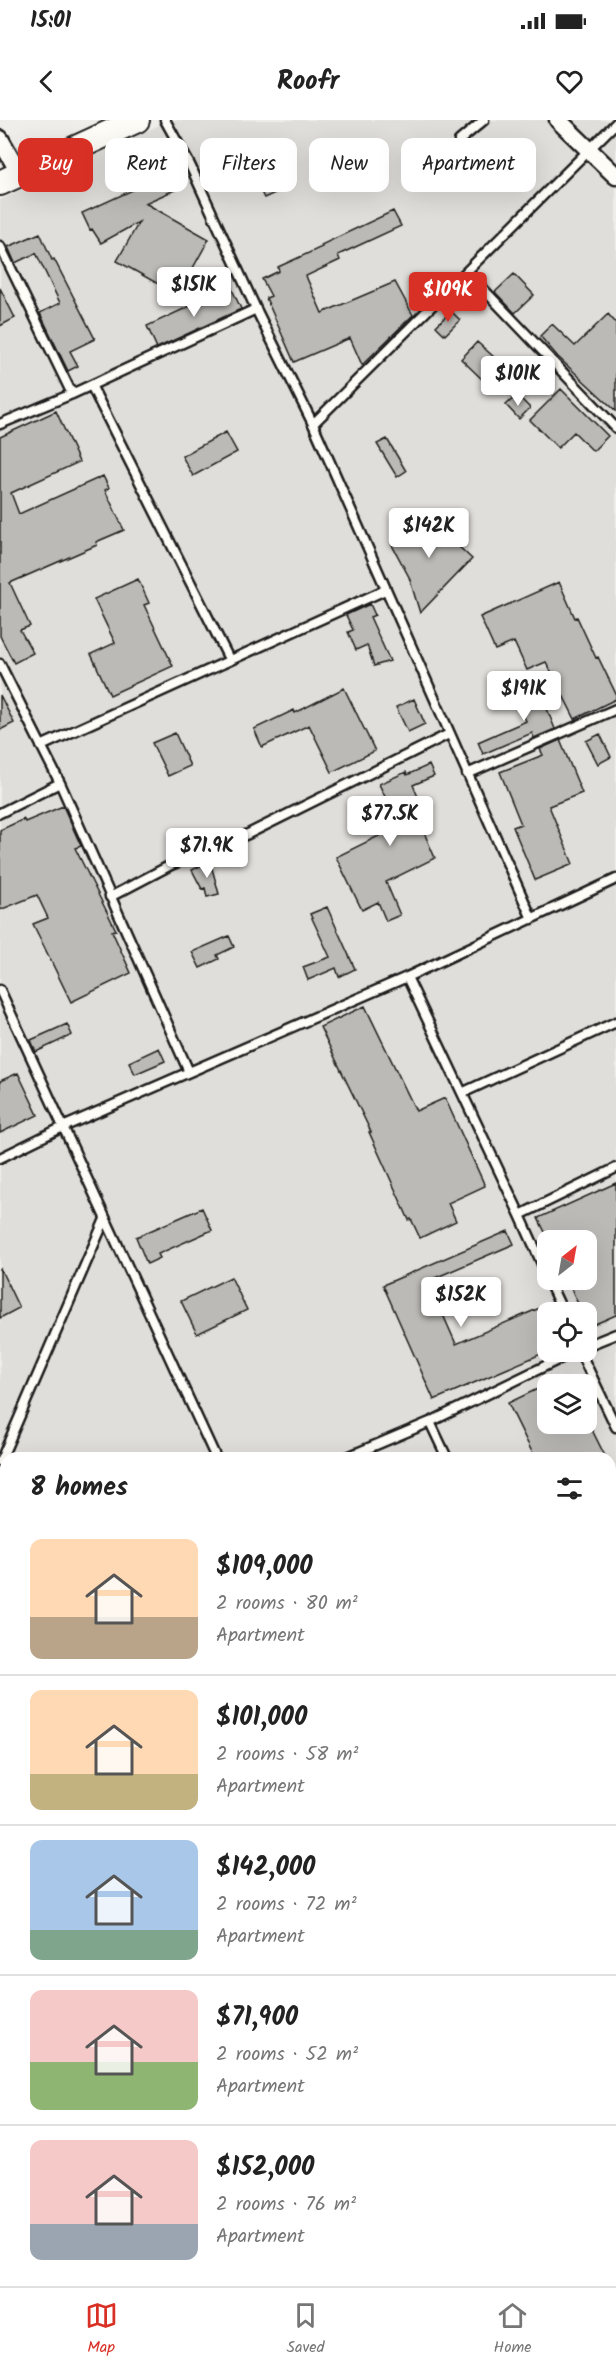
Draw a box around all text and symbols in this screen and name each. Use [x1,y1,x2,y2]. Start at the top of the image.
text: 15:01 [30,4,71,39]
text: Roofr [277,60,339,103]
icon: back [30,65,63,98]
icon: heart [553,65,586,98]
chip: Buy [18,138,93,192]
chip: Rent [105,138,188,192]
chip: Filters [200,138,297,192]
chip: New [309,138,389,192]
chip: Apartment [401,138,536,192]
pin: $151K [152,267,236,318]
text: $151K [171,270,217,302]
pin: $109K [406,272,490,323]
text: $109K [423,275,473,307]
pin: $101K [476,356,560,407]
text: $101K [495,359,541,391]
pin: $142K [387,508,471,559]
text: $142K [403,511,455,543]
pin: $191K [482,671,566,722]
text: $191K [501,674,547,706]
pin: $77.5K [341,796,439,847]
text: $77.5K [361,799,419,831]
pin: $71.9K [158,828,256,879]
text: $71.9K [180,831,234,863]
north arrow [537,1230,597,1290]
map controls [537,1230,597,1434]
pin: $152K [419,1277,503,1328]
text: $152K [435,1280,487,1312]
button: locate [537,1302,597,1362]
button: layers [537,1374,597,1434]
text: 8 homes [30,1467,128,1509]
icon: filters [553,1472,586,1505]
text: $109,000 [216,1546,313,1588]
icon: home [78,1563,150,1635]
text: 2 rooms · 80 m² [216,1588,358,1620]
text: Apartment [216,1620,305,1652]
text: $101,000 [216,1697,307,1739]
icon: home [78,1714,150,1786]
text: 2 rooms · 58 m² [216,1739,358,1771]
text: Apartment [216,1771,305,1803]
text: $142,000 [216,1847,315,1889]
icon: home [78,1864,150,1936]
text: 2 rooms · 72 m² [216,1889,357,1921]
text: Apartment [216,1921,305,1953]
text: $71,900 [216,1997,298,2039]
icon: home [78,2014,150,2086]
text: 2 rooms · 52 m² [216,2039,358,2071]
text: Apartment [216,2071,305,2103]
text: $152,000 [216,2147,314,2189]
icon: home [78,2164,150,2236]
text: 2 rooms · 76 m² [216,2189,356,2221]
text: Apartment [216,2221,305,2253]
tab: Map [85,2299,118,2360]
tab: Saved [287,2299,325,2360]
tab: Home [494,2299,531,2360]

